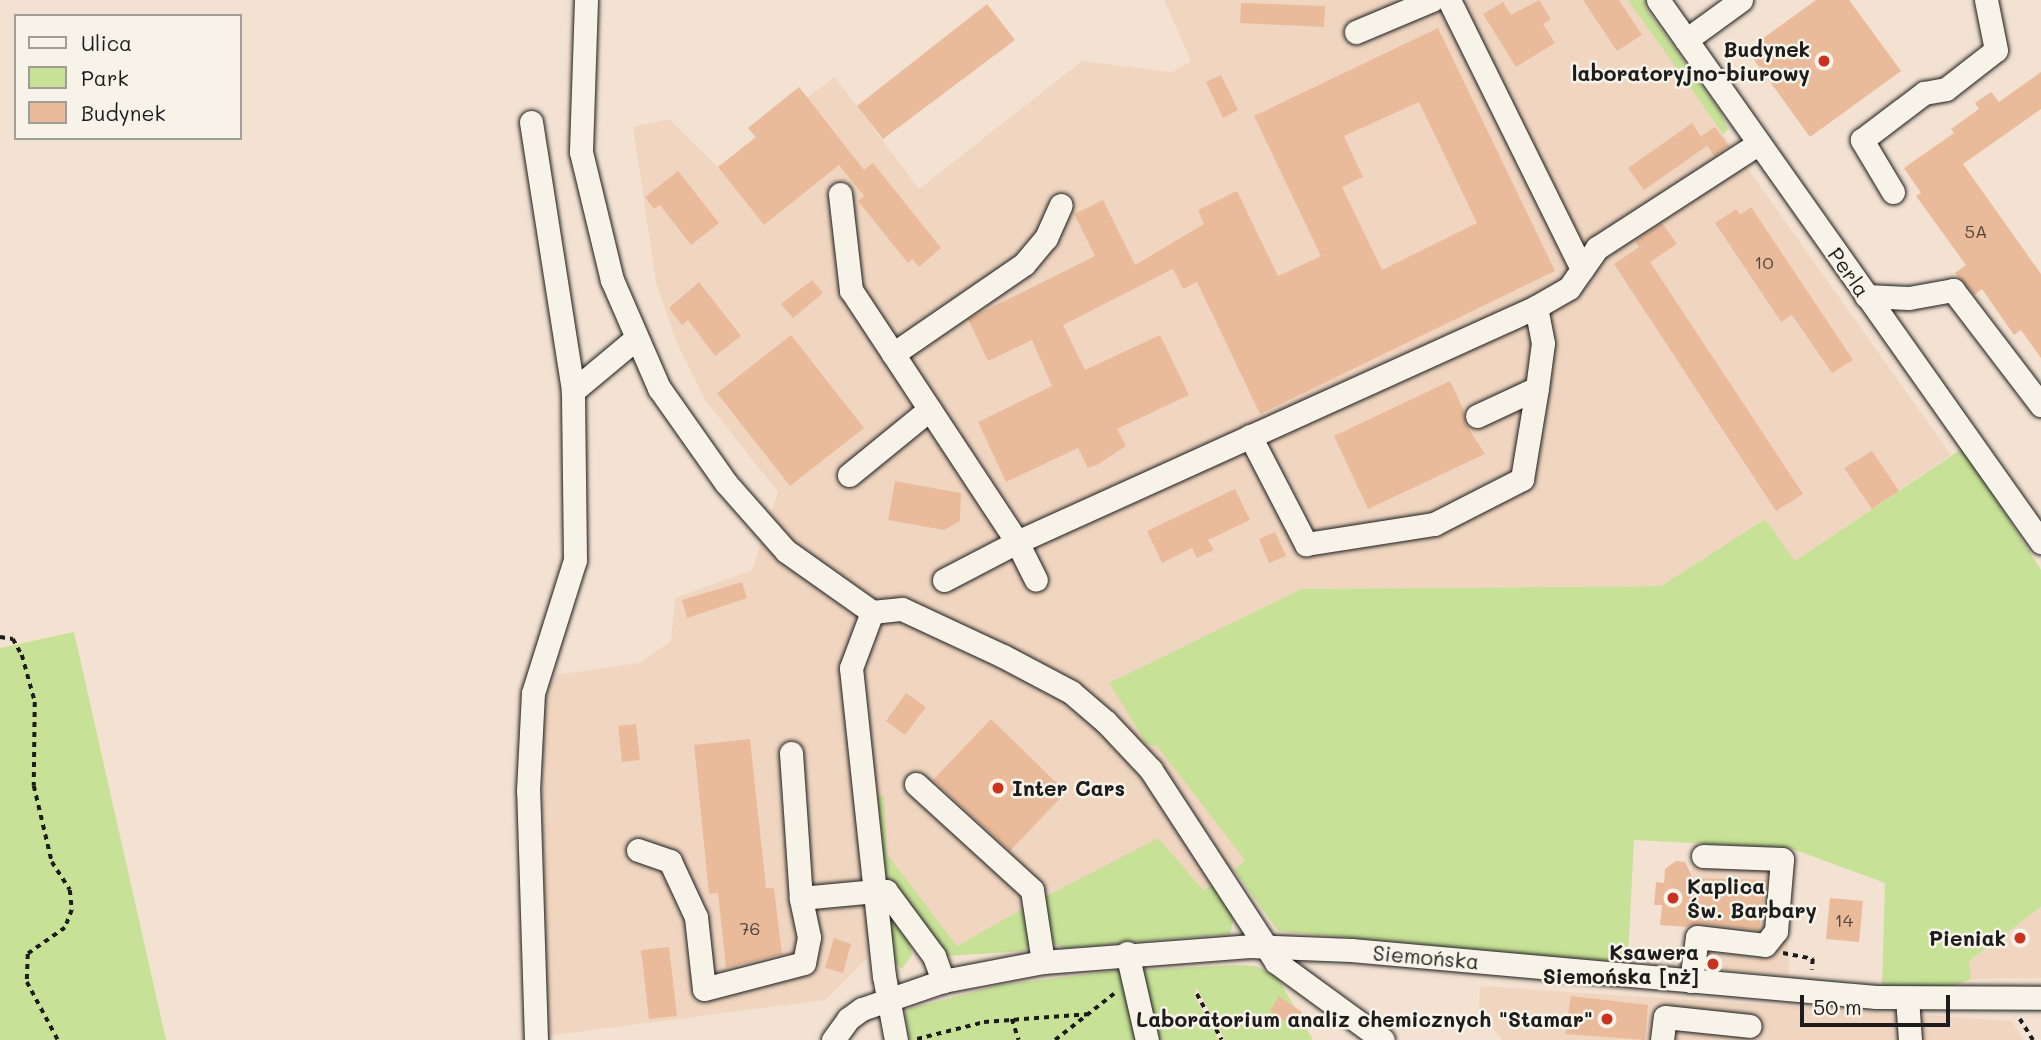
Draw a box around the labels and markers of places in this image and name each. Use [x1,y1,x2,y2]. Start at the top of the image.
place label: Budynek laboratoryjno-biurowy [1572,36,1810,86]
marker: Budynek laboratoryjno-biurowy [1816,53,1832,69]
place label: Inter Cars [1012,775,1125,801]
marker: Inter Cars [990,780,1006,796]
place label: Kaplica Św. Barbary [1687,873,1817,923]
marker: Kaplica Św. Barbary [1665,890,1681,906]
place label: Pieniak [1929,925,2006,951]
marker: Pieniak [2012,930,2028,946]
place label: Ksawera Siemońska [nż] [1543,939,1699,989]
marker: Ksawera Siemońska [nż] [1705,956,1721,972]
place label: Laboratorium analiz chemicznych "Stamar" [1136,1006,1593,1032]
marker: Laboratorium analiz chemicznych "Stamar" [1599,1011,1615,1027]

